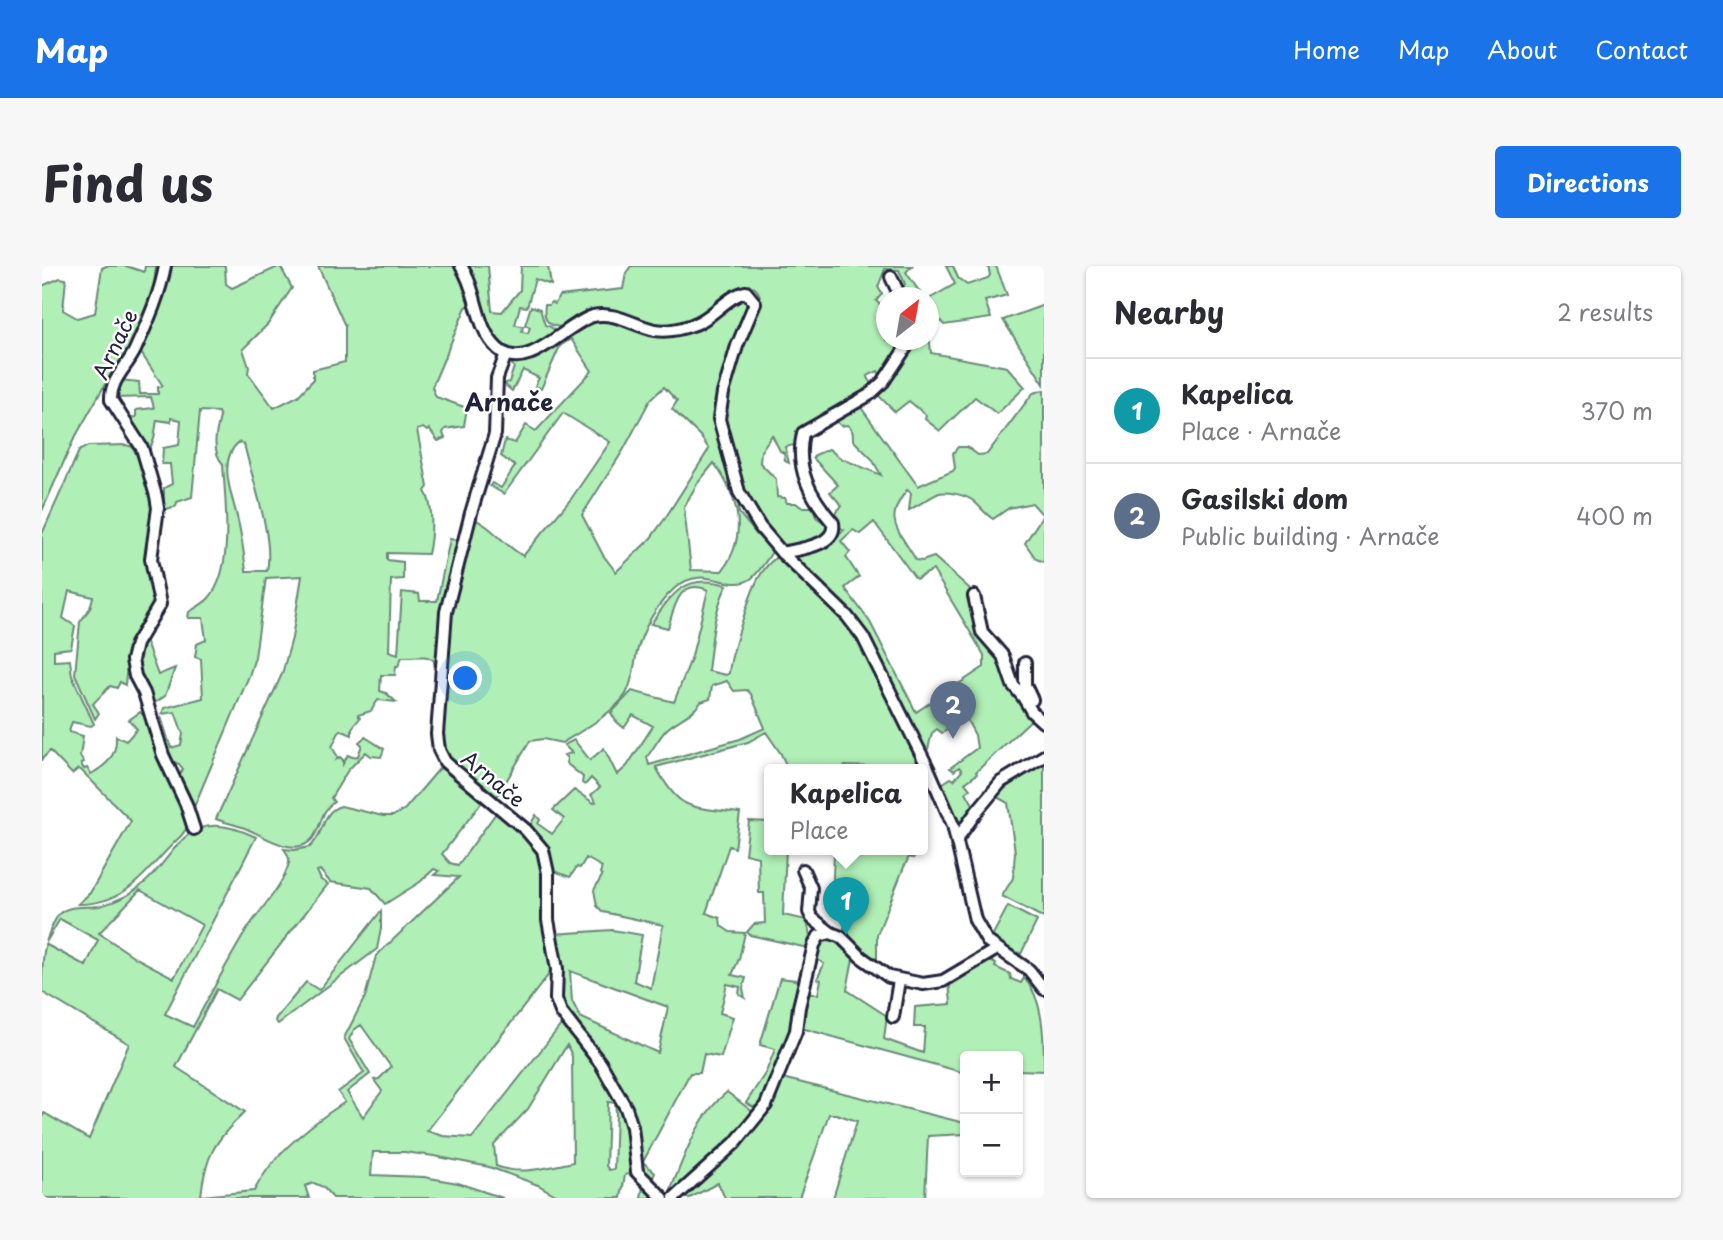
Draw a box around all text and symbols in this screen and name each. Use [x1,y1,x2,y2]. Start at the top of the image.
text: Map [35,24,108,74]
text: Home [1293,31,1360,67]
text: Map [1398,31,1449,67]
text: About [1487,31,1557,67]
text: Contact [1595,31,1688,67]
text: Find us [42,145,213,219]
button: Directions [1495,146,1681,218]
north arrow [876,287,939,350]
text: Nearby [1114,289,1224,334]
text: 2 results [1557,294,1653,329]
street label: Arnače [83,304,145,384]
text: Kapelica [1181,374,1293,413]
district label: Arnače [465,383,553,419]
text: 1 [1132,393,1143,428]
text: 370 m [1580,393,1653,428]
text: Place · Arnače [1181,413,1341,448]
text: Gasilski dom [1181,479,1348,518]
text: 2 [1129,498,1145,533]
text: 400 m [1576,498,1653,533]
text: Public building · Arnače [1181,518,1439,553]
your location [448,661,482,695]
pin: 2 [930,681,976,739]
street label: Arnače [455,742,533,814]
popup [764,764,928,855]
text: Kapelica [790,773,902,812]
text: Place [790,812,849,847]
pin: 1 [823,877,869,935]
map controls [960,1051,1023,1177]
button: + [960,1051,1023,1114]
button: − [960,1114,1023,1177]

